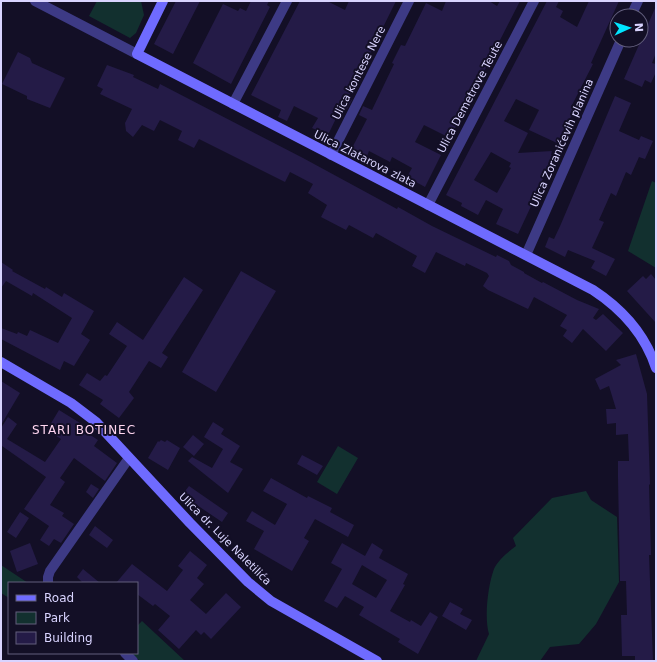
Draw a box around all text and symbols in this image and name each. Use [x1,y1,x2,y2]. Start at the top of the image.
north arrow [609,8,649,48]
text: N [632,23,645,32]
street label: Ulica kontese Nere [330,24,388,122]
street label: Ulica Demetrove Teute [435,39,505,155]
street label: Ulica Zoranićevih planina [528,77,596,209]
street label: Ulica Zlatarova zlata [312,128,418,190]
district label: STARI BOTINEC [32,423,136,437]
street label: Ulica dr. Luje Naletilića [176,490,274,588]
legend [8,582,138,654]
text: Road [44,591,74,605]
text: Park [44,611,70,625]
text: Building [44,631,93,645]

